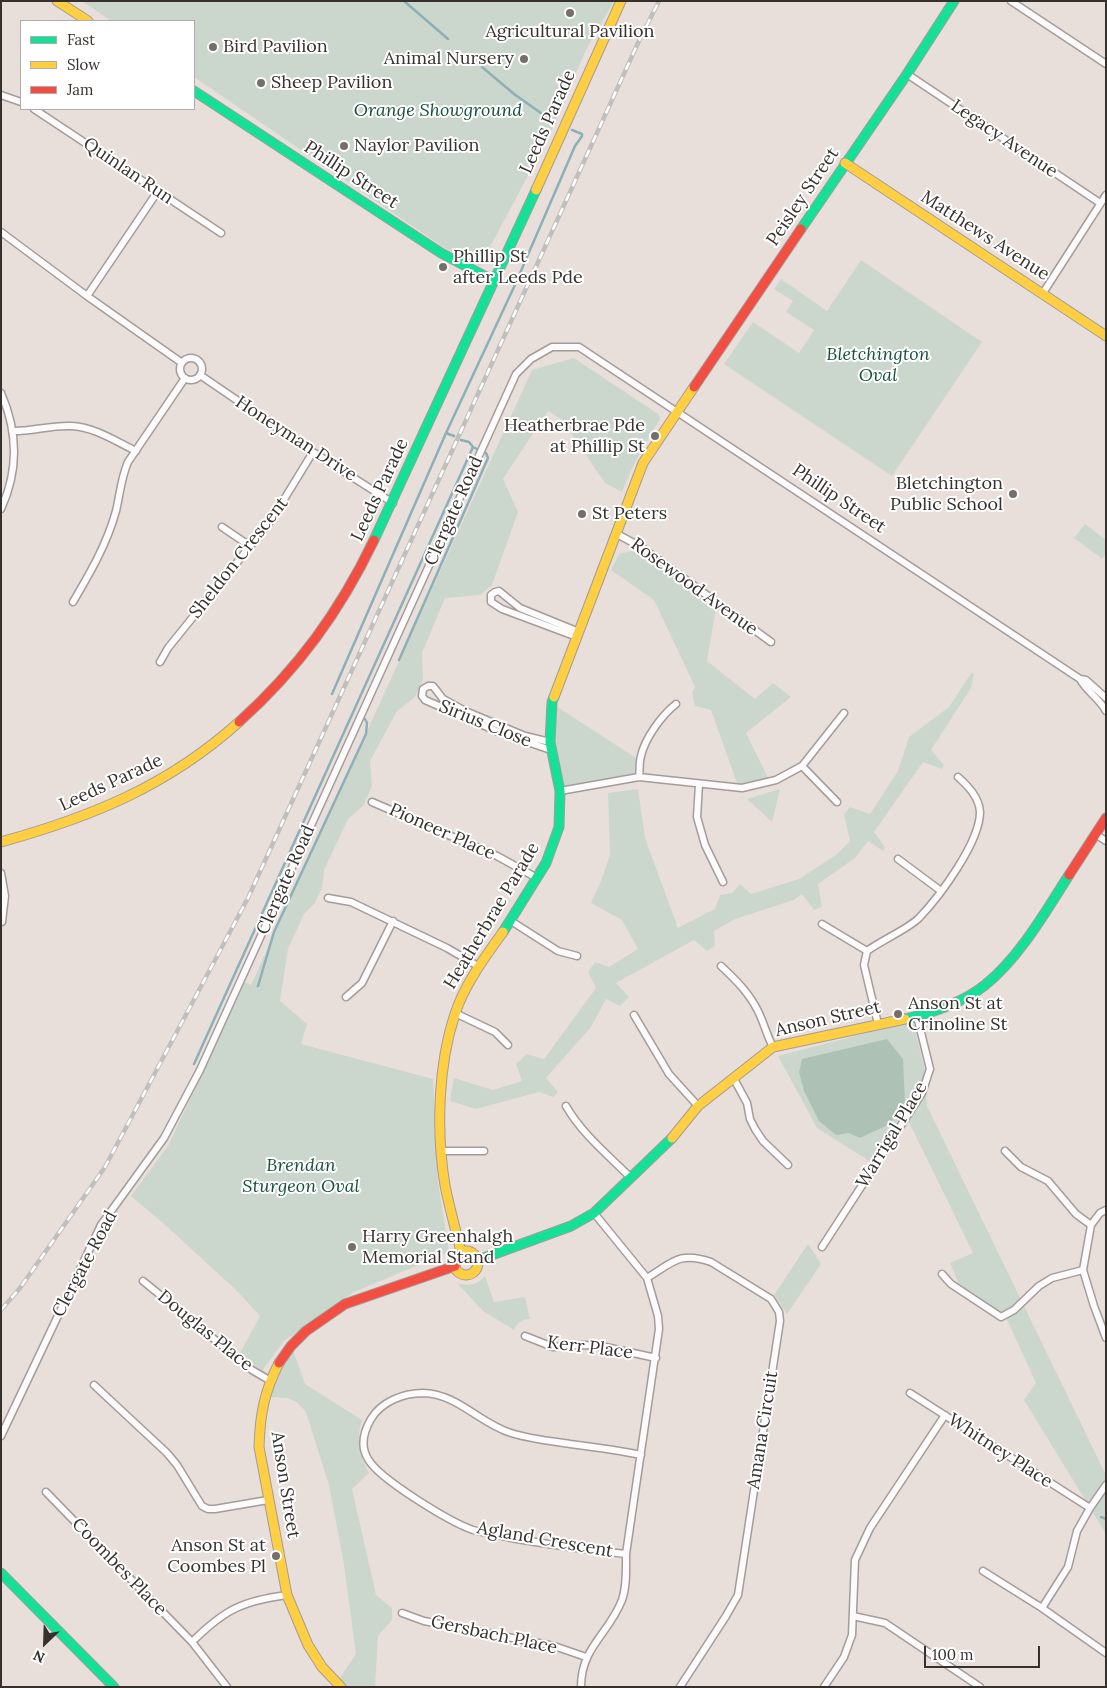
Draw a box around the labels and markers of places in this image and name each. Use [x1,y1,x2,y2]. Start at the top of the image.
marker: Agricultural Pavilion [564,7,576,19]
place label: Agricultural Pavilion [485,21,655,43]
place label: Bird Pavilion [223,36,328,58]
marker: Bird Pavilion [207,41,219,53]
place label: Animal Nursery [384,48,514,70]
marker: Animal Nursery [518,53,530,65]
place label: Sheep Pavilion [271,72,392,94]
marker: Sheep Pavilion [255,77,267,89]
place label: Naylor Pavilion [354,135,480,157]
marker: Naylor Pavilion [338,140,350,152]
place label: Phillip St after Leeds Pde [453,246,583,288]
marker: Phillip St after Leeds Pde [437,261,449,273]
place label: Heatherbrae Pde at Phillip St [504,415,645,458]
marker: Heatherbrae Pde at Phillip St [649,430,661,442]
place label: Bletchington Public School [890,473,1003,516]
marker: Bletchington Public School [1007,488,1019,500]
place label: St Peters [592,503,667,525]
marker: St Peters [576,508,588,520]
place label: Anson St at Crinoline St [908,993,1007,1036]
marker: Anson St at Crinoline St [892,1008,904,1020]
place label: Harry Greenhalgh Memorial Stand [362,1226,513,1268]
marker: Harry Greenhalgh Memorial Stand [346,1241,358,1253]
place label: Anson St at Coombes Pl [167,1535,266,1578]
marker: Anson St at Coombes Pl [270,1550,282,1562]

